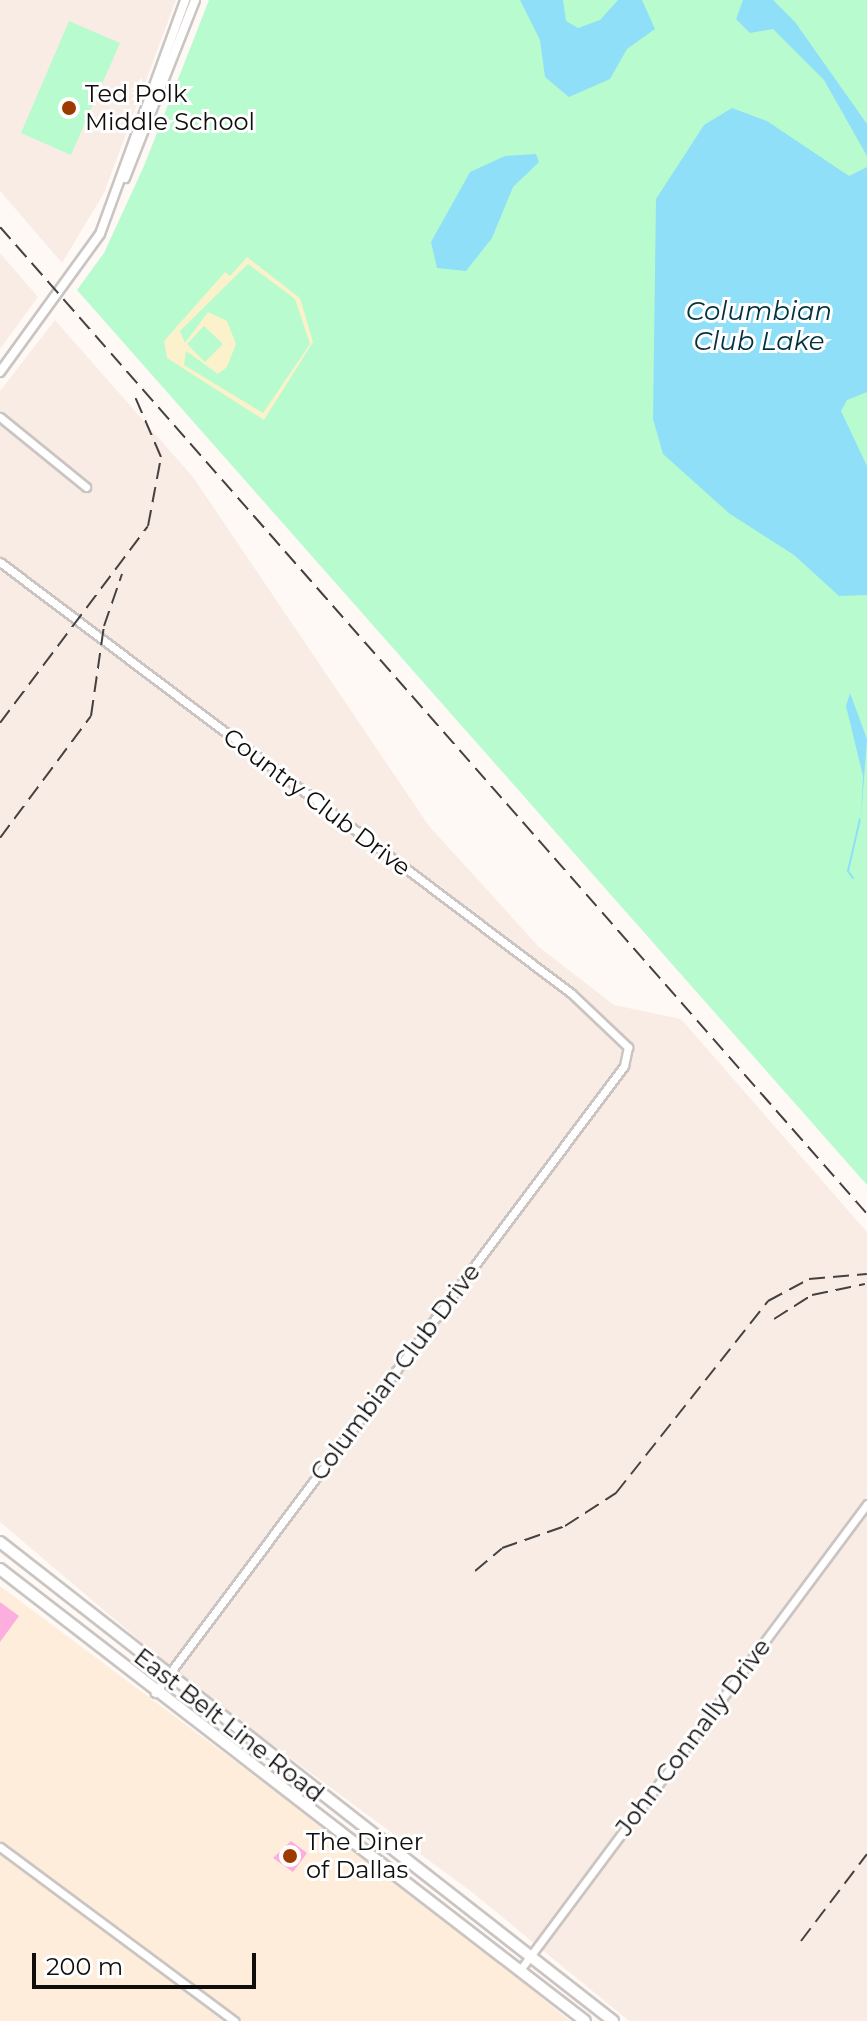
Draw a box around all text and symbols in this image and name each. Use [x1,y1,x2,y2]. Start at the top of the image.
place label: Ted Polk Middle School [85,80,255,136]
marker: Ted Polk Middle School [60,99,78,117]
water label: Columbian Club Lake [686,296,832,358]
street label: Country Club Drive [218,722,416,882]
street label: Columbian Club Drive [304,1258,486,1486]
street label: John Connally Drive [610,1633,776,1841]
street label: East Belt Line Road [128,1642,330,1808]
place label: The Diner of Dallas [306,1828,423,1884]
marker: The Diner of Dallas [281,1847,299,1865]
scale bar [36,1937,260,1987]
text: 200 m [46,1952,123,1981]

